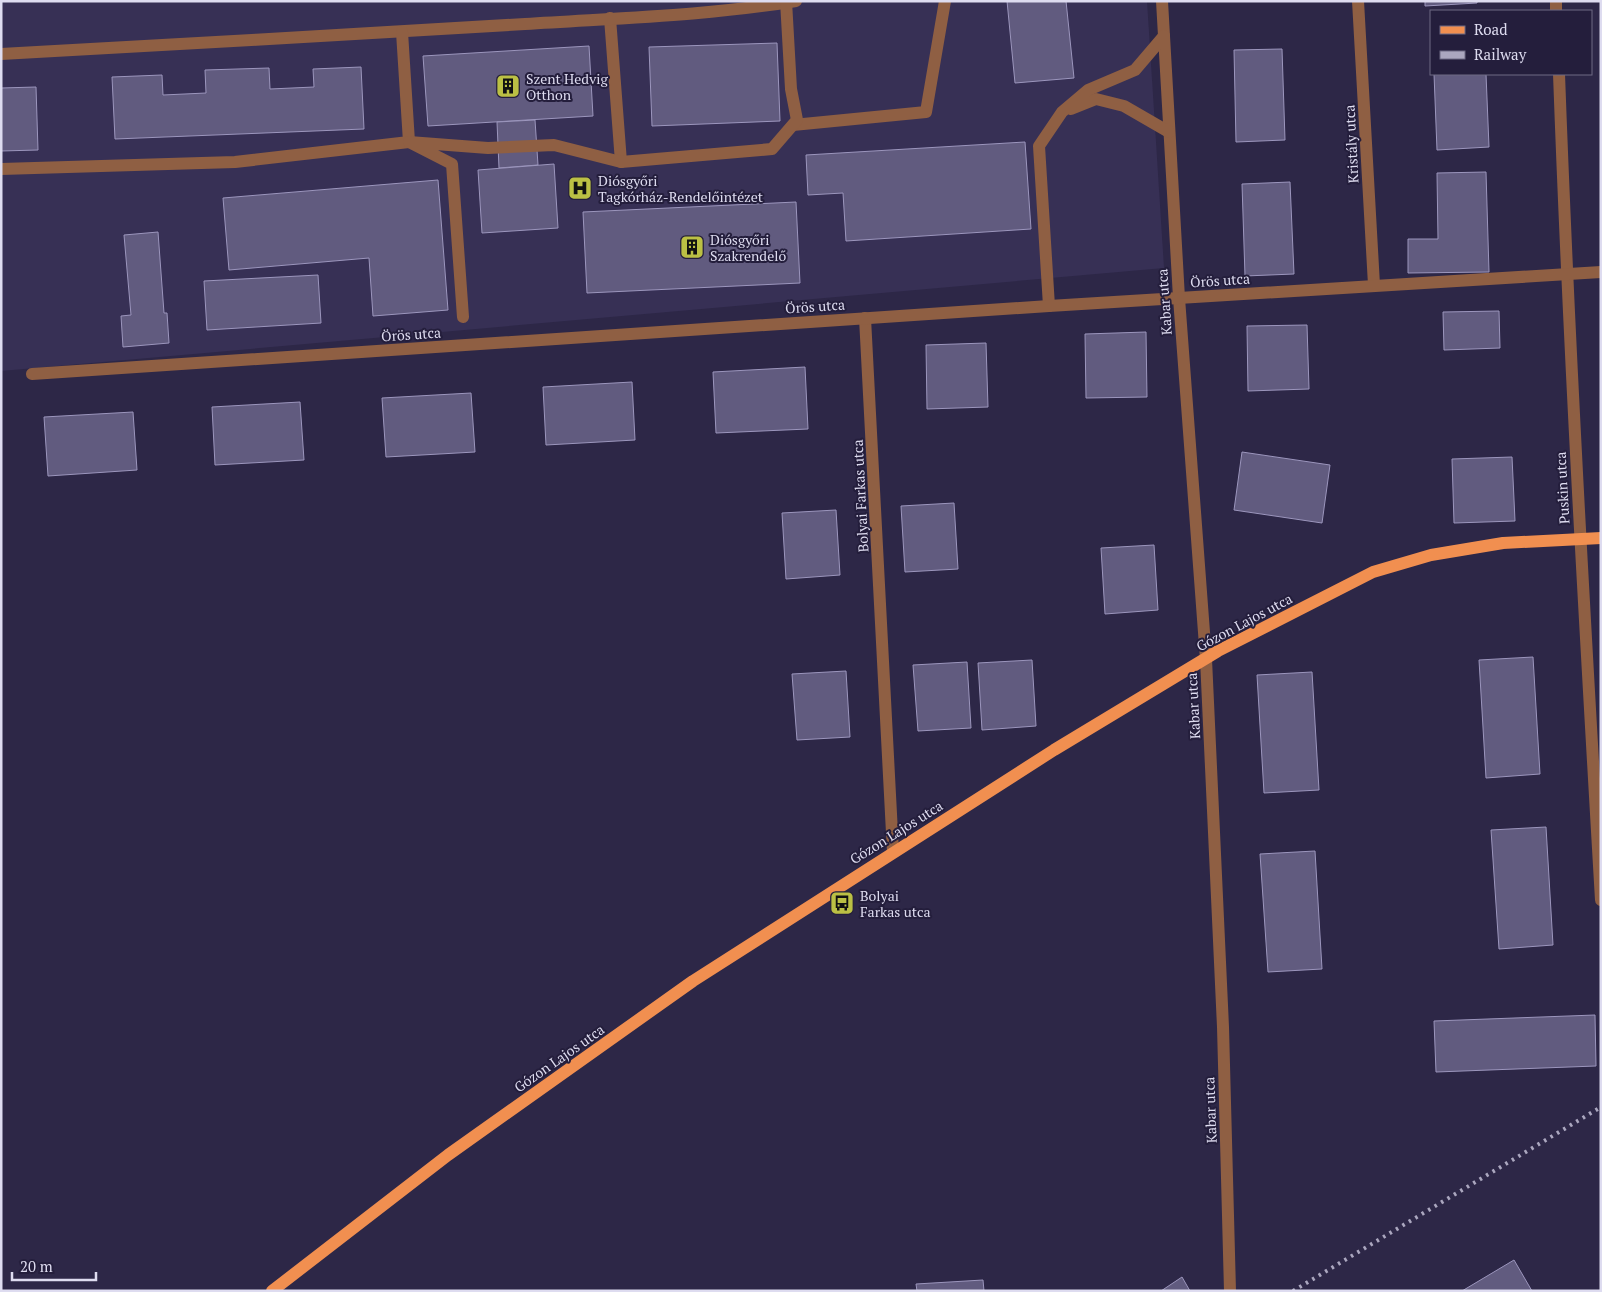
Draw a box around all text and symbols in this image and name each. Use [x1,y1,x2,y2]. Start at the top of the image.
legend [1430,10,1592,75]
text: Road [1474,19,1507,39]
text: Railway [1474,44,1527,64]
place label: Szent Hedvig Otthon [526,69,608,104]
building icon: Szent Hedvig Otthon [495,73,521,99]
street label: Kristály utca [1339,104,1363,184]
place label: Diósgyőri Tagkórház-Rendelőintézet [598,171,764,206]
hospital icon: Diósgyőri Tagkórház-Rendelőintézet [567,175,593,201]
place label: Diósgyőri Szakrendelő [710,230,786,265]
building icon: Diósgyőri Szakrendelő [679,234,705,260]
street label: Kabar utca [1152,268,1176,336]
street label: Örös utca [1190,268,1250,292]
street label: Örös utca [785,294,845,318]
street label: Örös utca [381,322,441,346]
street label: Bolyai Farkas utca [848,439,872,553]
street label: Puskin utca [1551,451,1573,525]
street label: Gózon Lajos utca [1193,589,1295,655]
street label: Kabar utca [1182,672,1204,740]
street label: Gózon Lajos utca [846,796,946,868]
place label: Bolyai Farkas utca [860,886,931,921]
bus stop icon: Bolyai Farkas utca [829,890,855,916]
street label: Gózon Lajos utca [510,1020,608,1096]
street label: Kabar utca [1199,1076,1221,1144]
scale bar [12,1250,96,1282]
text: 20 m [20,1256,53,1276]

